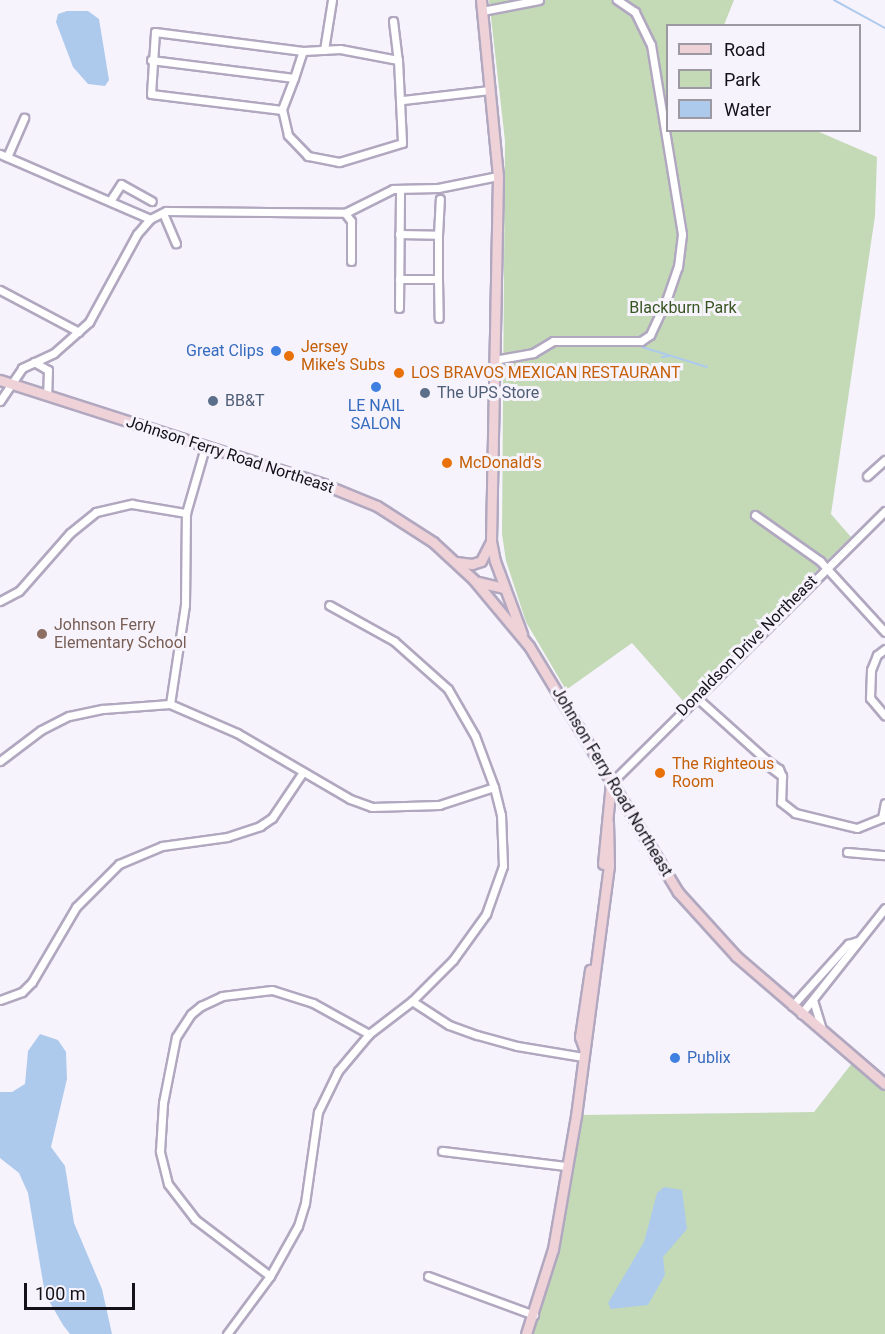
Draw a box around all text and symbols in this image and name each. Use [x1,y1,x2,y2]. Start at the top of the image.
legend [666,24,861,132]
text: Road [724,39,765,60]
text: Park [724,69,760,90]
text: Water [724,99,771,120]
park label: Blackburn Park [629,298,737,318]
place label: Jersey Mike's Subs [301,337,385,375]
place label: Great Clips [186,341,264,361]
marker: Great Clips [269,344,283,358]
marker: Jersey Mike's Subs [282,349,296,363]
place label: LOS BRAVOS MEXICAN RESTAURANT [411,363,681,383]
marker: LOS BRAVOS MEXICAN RESTAURANT [392,366,406,380]
marker: LE NAIL SALON [369,380,383,394]
place label: The UPS Store [437,383,539,403]
marker: The UPS Store [418,386,432,400]
place label: BB&T [225,391,264,411]
marker: BB&T [206,394,220,408]
place label: LE NAIL SALON [348,396,404,434]
street label: Johnson Ferry Road Northeast [124,412,336,498]
place label: McDonald's [459,453,542,473]
marker: McDonald's [440,456,454,470]
street label: Donaldson Drive Northeast [673,572,821,720]
place label: Johnson Ferry Elementary School [54,615,187,653]
marker: Johnson Ferry Elementary School [35,627,49,641]
street label: Johnson Ferry Road Northeast [548,684,676,880]
place label: The Righteous Room [672,754,774,792]
marker: The Righteous Room [653,766,667,780]
place label: Publix [687,1048,731,1068]
marker: Publix [668,1051,682,1065]
scale bar [27,1271,138,1309]
text: 100 m [35,1283,86,1304]

